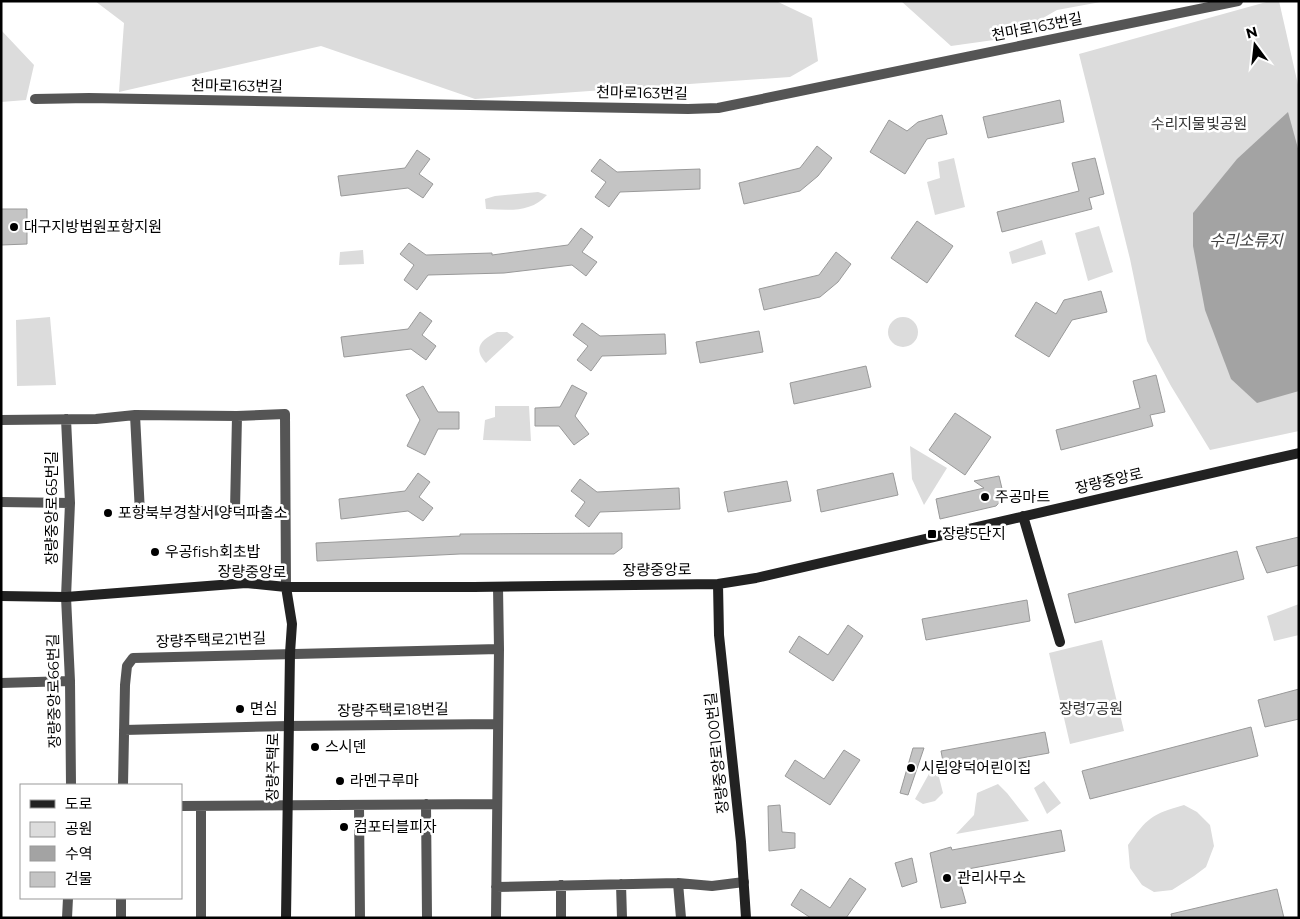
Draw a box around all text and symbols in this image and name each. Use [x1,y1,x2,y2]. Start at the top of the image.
street label: 천마로163번길 [990,8,1084,45]
north arrow [1230,20,1280,70]
text: N [1244,22,1259,43]
street label: 천마로163번길 [191,75,283,96]
street label: 천마로163번길 [596,82,688,103]
park label: 수리지물빛공원 [1151,114,1247,133]
place label: 대구지방법원포항지원 [24,217,162,236]
marker: 대구지방법원포항지원 [8,221,20,233]
water label: 수리소류지 [1209,231,1284,250]
street label: 장량중앙로65번길 [42,451,61,565]
street label: 장량중앙로 [1073,463,1145,498]
place label: 주공마트 [995,487,1050,506]
marker: 주공마트 [979,491,991,503]
place label: 포항북부경찰서 양덕파출소 [118,503,288,522]
marker: 포항북부경찰서 양덕파출소 [102,507,114,519]
place label: 장량5단지 [942,524,1006,543]
marker: 장량5단지 [926,528,938,540]
place label: 우공fish회초밥 [165,542,261,561]
marker: 우공fish회초밥 [149,546,161,558]
street label: 장량중앙로 [622,559,692,580]
street label: 장량중앙로 [217,561,287,582]
street label: 장량주택로21번길 [155,628,267,651]
street label: 장량중앙로66번길 [43,633,64,749]
street label: 장량중앙로100번길 [701,691,732,815]
place label: 면심 [250,699,278,718]
street label: 장량주택로18번길 [337,699,449,720]
park label: 장령7공원 [1059,699,1123,718]
marker: 면심 [234,703,246,715]
street label: 장량주택로 [262,732,283,802]
place label: 스시덴 [325,737,366,756]
marker: 스시덴 [309,741,321,753]
place label: 시립양덕어린이집 [921,758,1031,777]
marker: 시립양덕어린이집 [905,762,917,774]
place label: 라멘구루마 [350,771,419,790]
marker: 라멘구루마 [334,775,346,787]
legend [20,784,182,899]
text: 도로 [65,794,93,813]
place label: 컴포터블피자 [354,817,437,836]
text: 공원 [65,819,93,838]
marker: 컴포터블피자 [338,821,350,833]
text: 수역 [65,844,93,863]
place label: 관리사무소 [957,868,1026,887]
text: 건물 [65,869,93,888]
marker: 관리사무소 [941,872,953,884]

